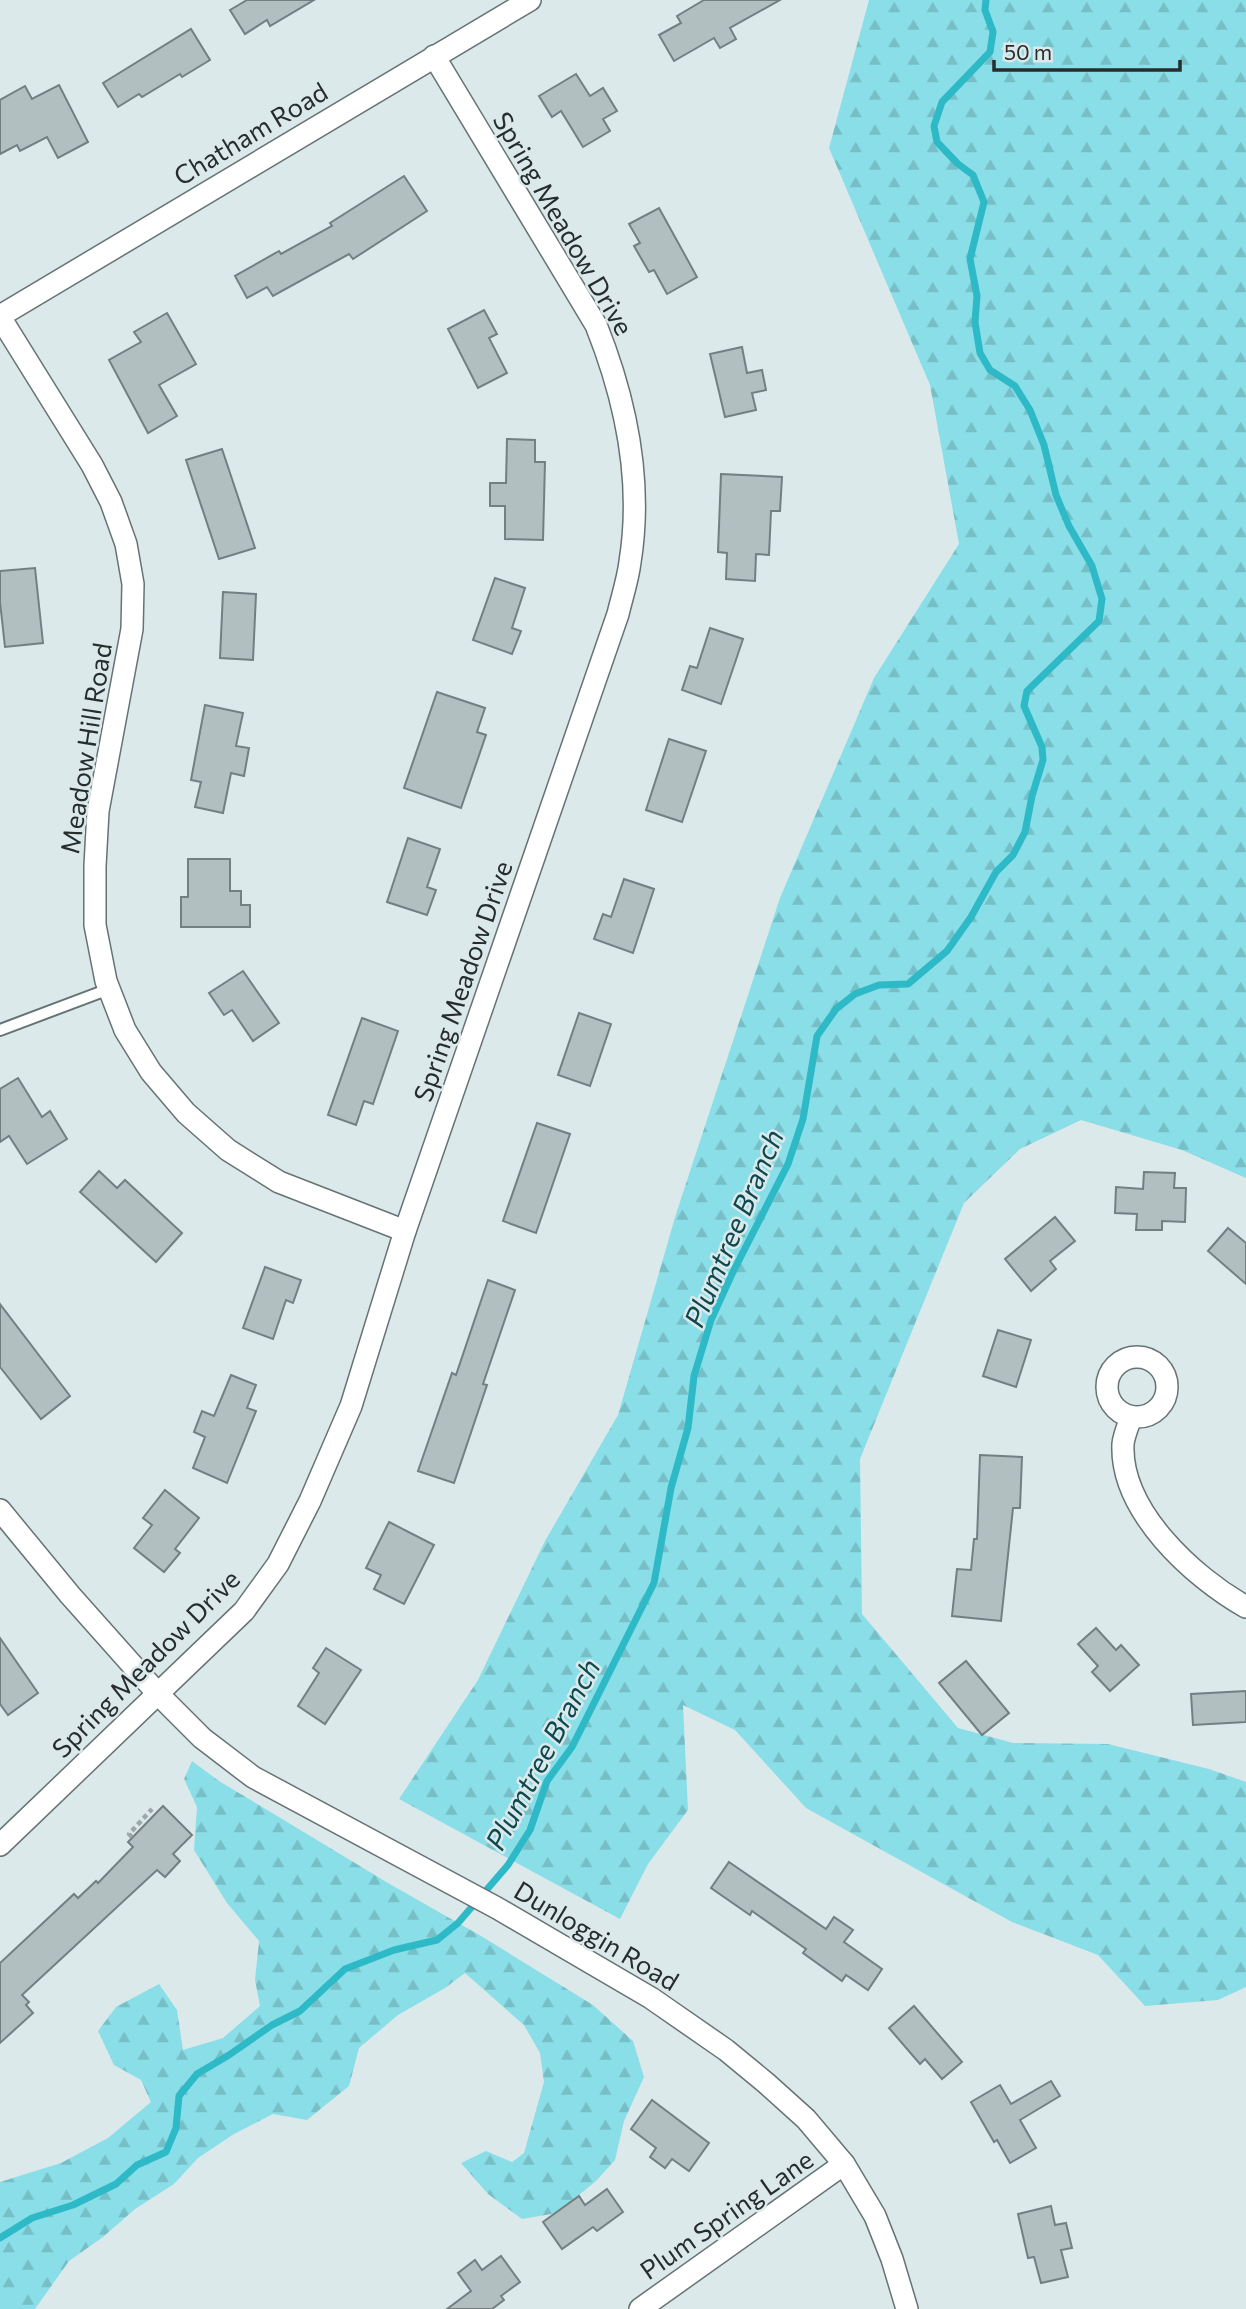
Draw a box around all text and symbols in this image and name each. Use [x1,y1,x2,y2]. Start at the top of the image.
scale bar [994,28,1180,72]
text: 50 m [1004,39,1052,64]
street label: Chatham Road [168,75,332,191]
street label: Spring Meadow Drive [487,106,641,340]
street label: Meadow Hill Road [53,640,117,856]
street label: Spring Meadow Drive [406,857,518,1105]
water label: Plumtree Branch [676,1124,790,1332]
street label: Spring Meadow Drive [45,1563,245,1763]
water label: Plumtree Branch [477,1653,607,1855]
street label: Dunloggin Road [509,1874,685,1996]
street label: Plum Spring Lane [634,2143,818,2285]

